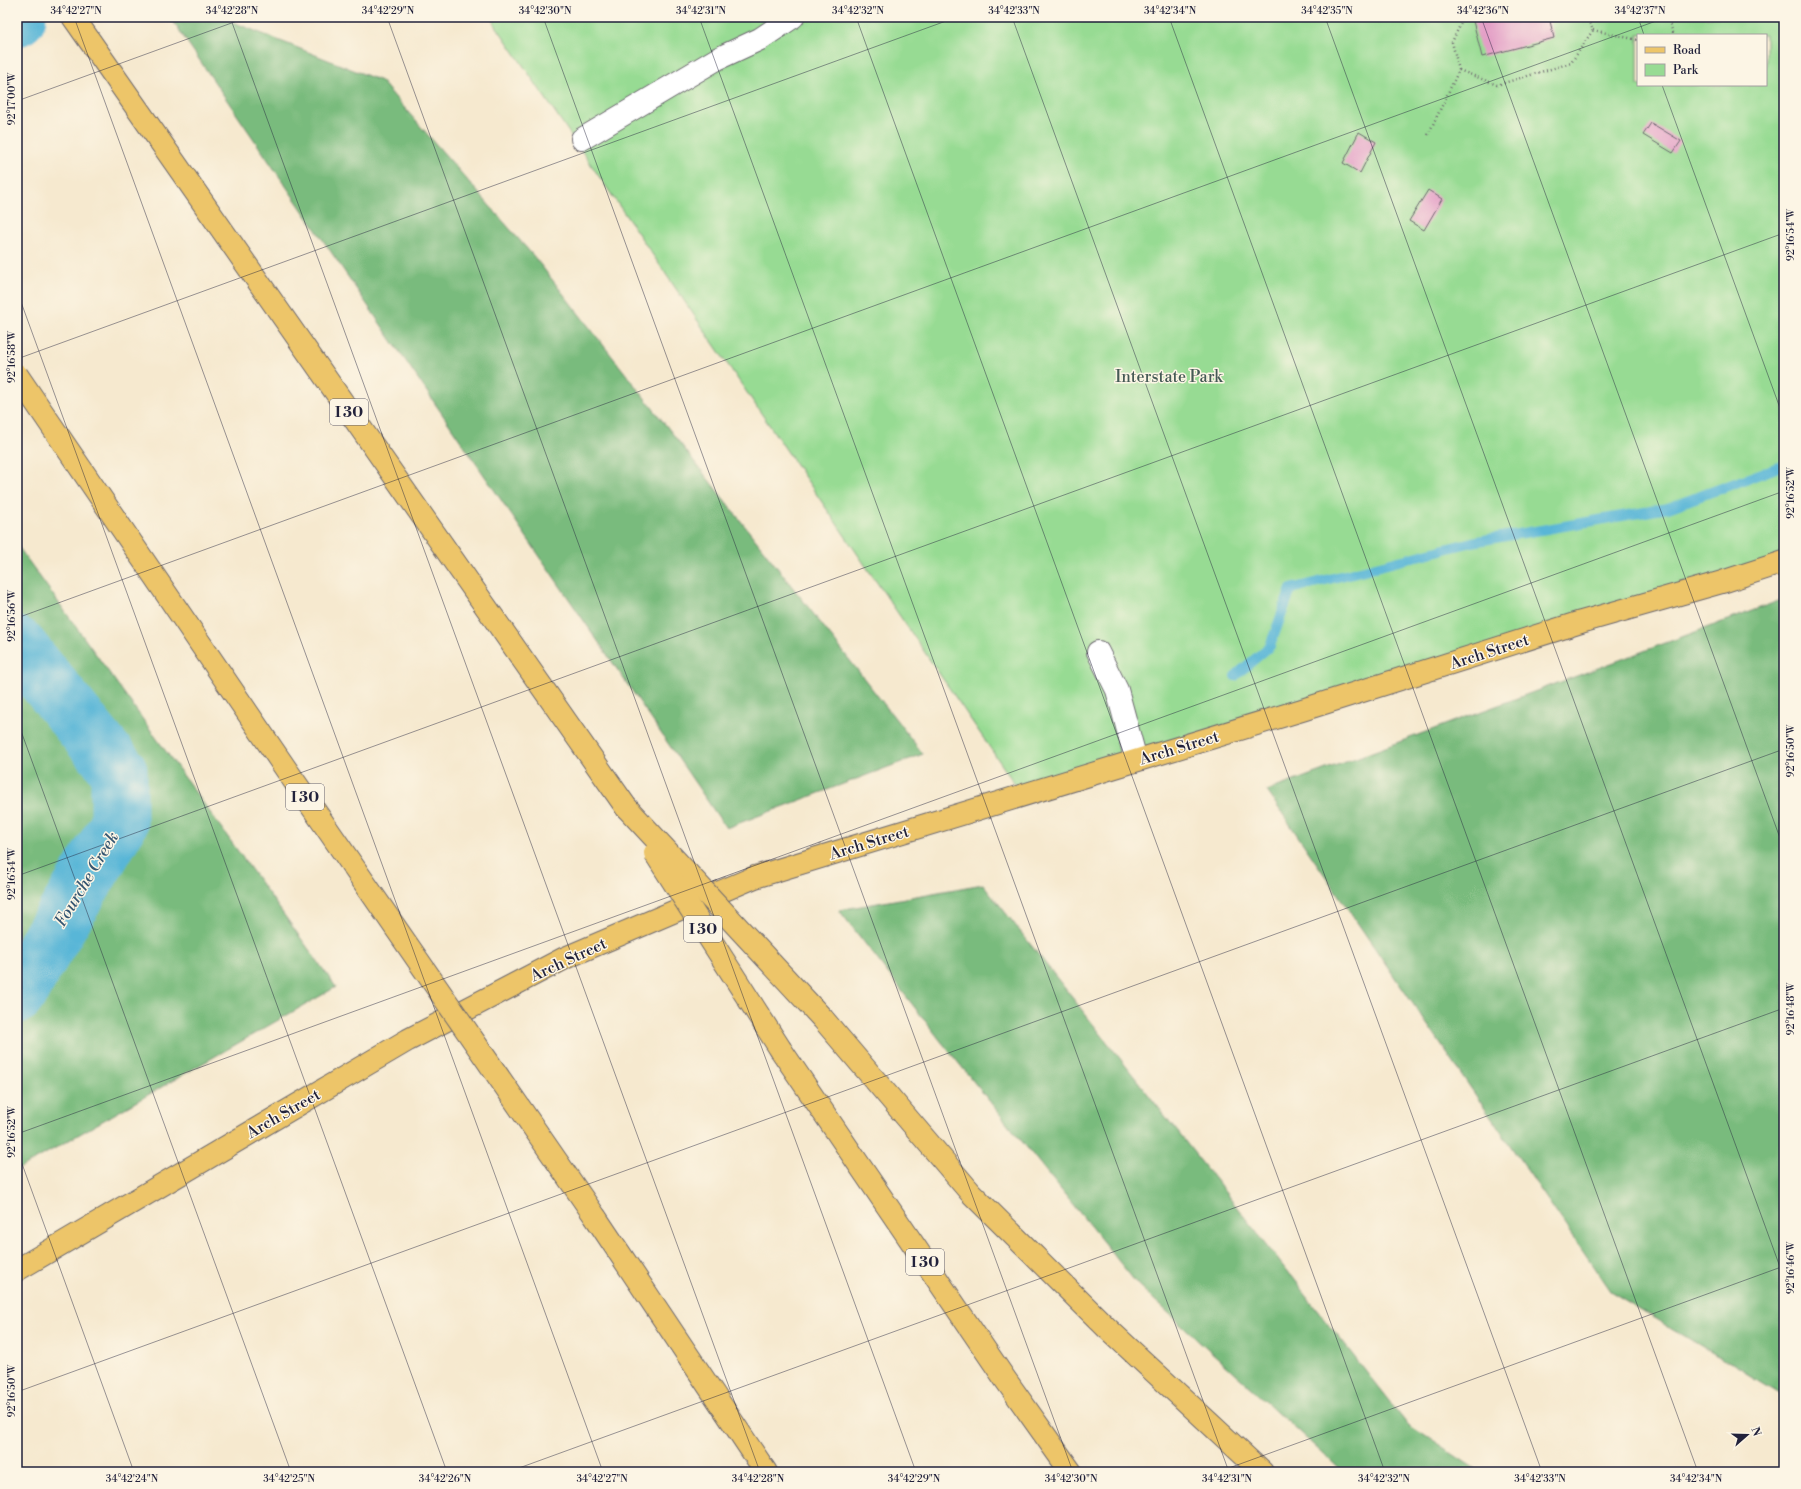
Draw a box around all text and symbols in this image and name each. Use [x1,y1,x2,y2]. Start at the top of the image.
text: 34°42'27"N [50,5,102,17]
text: 34°42'28"N [206,5,259,17]
text: 34°42'29"N [362,5,415,17]
text: 34°42'30"N [519,5,572,17]
text: 34°42'31"N [676,5,727,17]
text: 34°42'32"N [832,5,884,17]
text: 34°42'33"N [988,5,1040,17]
text: 34°42'34"N [1144,5,1197,17]
text: 34°42'35"N [1301,5,1353,17]
text: 34°42'36"N [1457,5,1510,17]
text: 34°42'37"N [1615,5,1666,17]
legend [1637,34,1767,86]
text: Road [1673,43,1701,58]
text: Park [1673,63,1699,78]
text: 92°17'00"W [6,72,18,125]
text: 92°16'54"W [1785,208,1797,261]
text: 92°16'58"W [6,330,18,383]
park label: Interstate Park [1115,367,1224,387]
road number: I 30 [330,399,368,425]
text: 92°16'52"W [1785,466,1797,519]
text: 92°16'56"W [6,589,18,642]
street label: Arch Street [1446,630,1532,674]
text: 92°16'50"W [1785,724,1797,777]
street label: Arch Street [1136,726,1222,770]
road number: I 30 [286,784,324,810]
street label: Arch Street [826,821,912,865]
water label: Fourche Creek [50,828,124,931]
text: 92°16'54"W [6,847,18,900]
road number: I 30 [684,916,722,942]
street label: Arch Street [526,933,610,987]
text: 92°16'48"W [1785,982,1797,1035]
street label: Arch Street [242,1085,324,1144]
text: 92°16'52"W [6,1105,18,1158]
text: 92°16'46"W [1785,1241,1797,1294]
road number: I 30 [906,1249,944,1275]
text: 92°16'50"W [6,1364,18,1417]
north arrow [1727,1415,1767,1455]
text: N [1747,1425,1764,1439]
text: 34°42'24"N [106,1473,159,1485]
text: 34°42'25"N [263,1473,315,1485]
text: 34°42'26"N [419,1473,472,1485]
text: 34°42'27"N [576,1473,628,1485]
text: 34°42'28"N [732,1473,785,1485]
text: 34°42'29"N [888,1473,941,1485]
text: 34°42'30"N [1045,1473,1098,1485]
text: 34°42'31"N [1202,1473,1253,1485]
text: 34°42'32"N [1358,1473,1410,1485]
text: 34°42'33"N [1514,1473,1566,1485]
text: 34°42'34"N [1670,1473,1723,1485]

